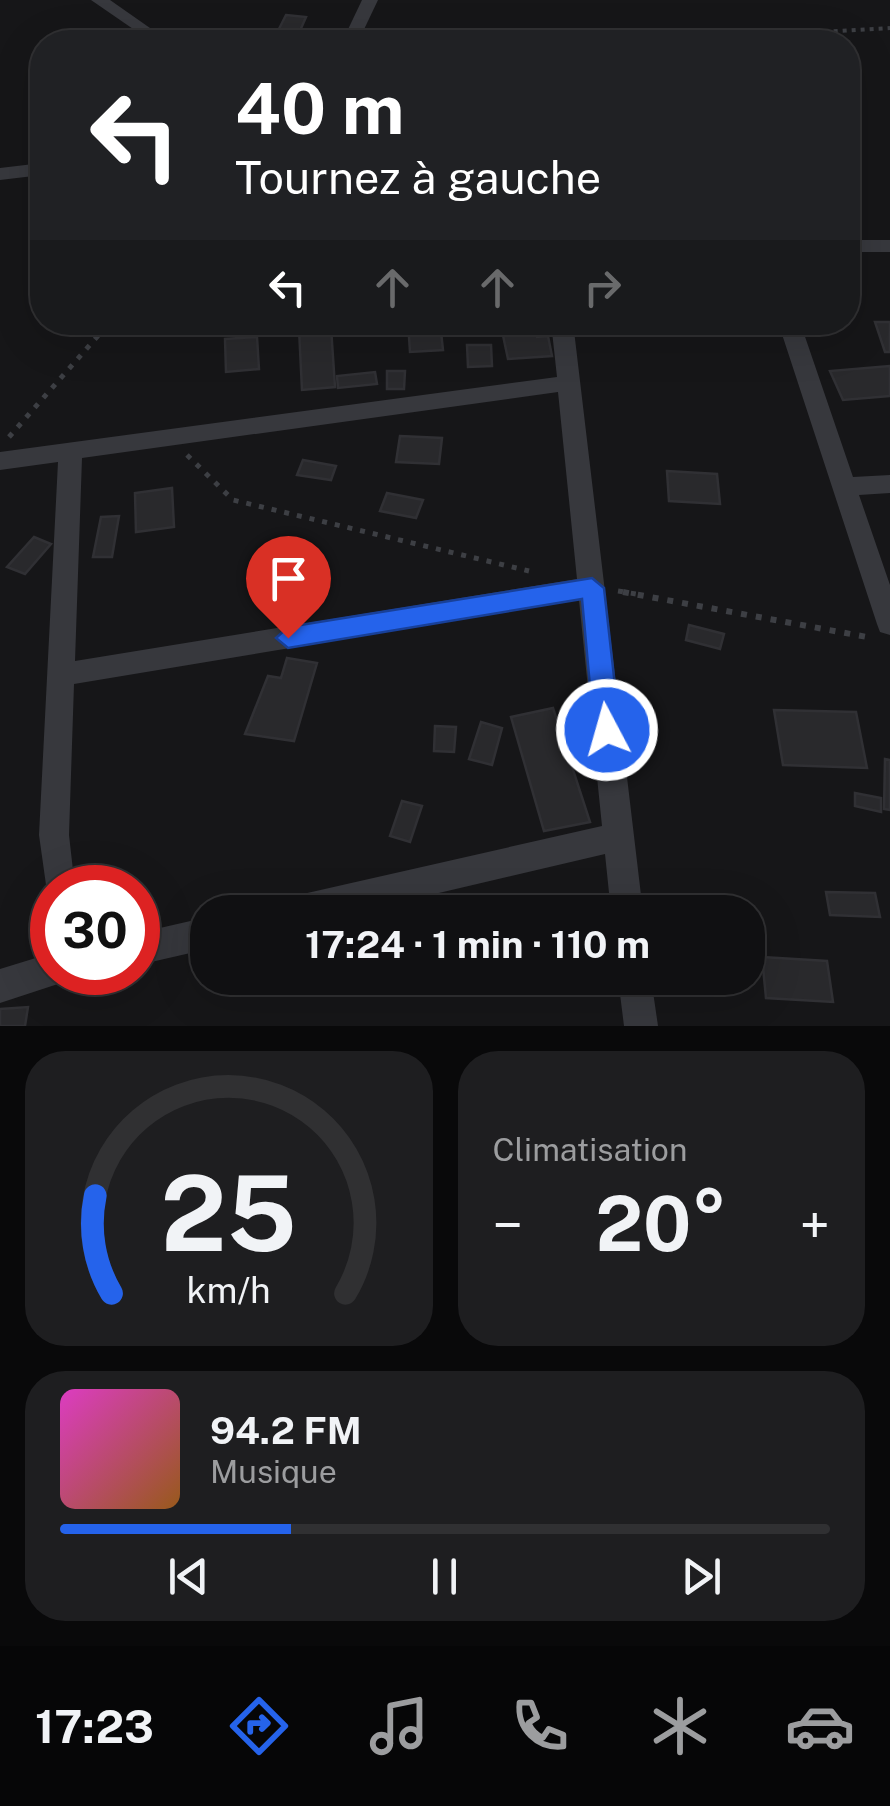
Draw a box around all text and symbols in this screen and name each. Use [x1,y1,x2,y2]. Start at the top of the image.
text: 40 m [235,67,405,150]
icon: left [70,70,200,200]
text: Tournez à gauche [235,151,601,204]
icon: left [260,260,315,315]
icon: ahead [365,260,420,315]
icon: ahead [470,260,525,315]
icon: right [575,260,630,315]
pin [246,536,331,639]
icon: arrive [261,551,316,606]
position arrow [555,678,659,782]
speed limit sign: 30 [30,865,160,995]
text: 17:24 · 1 min · 110 m [305,922,650,967]
text: Climatisation [493,1131,687,1168]
text: 25 [161,1152,297,1274]
text: 20° [595,1180,727,1268]
text: − [493,1193,523,1257]
text: + [799,1193,830,1257]
text: km/h [187,1269,271,1311]
text: 94.2 FM [210,1408,362,1453]
text: Musique [210,1453,337,1490]
icon: previous [161,1549,216,1604]
icon: pause [417,1549,472,1604]
icon: next [674,1549,729,1604]
icon: directions [224,1691,294,1761]
icon: music [364,1691,434,1761]
icon: phone [505,1691,575,1761]
icon: climate [645,1691,715,1761]
icon: car [785,1691,855,1761]
text: 17:23 [35,1700,154,1753]

